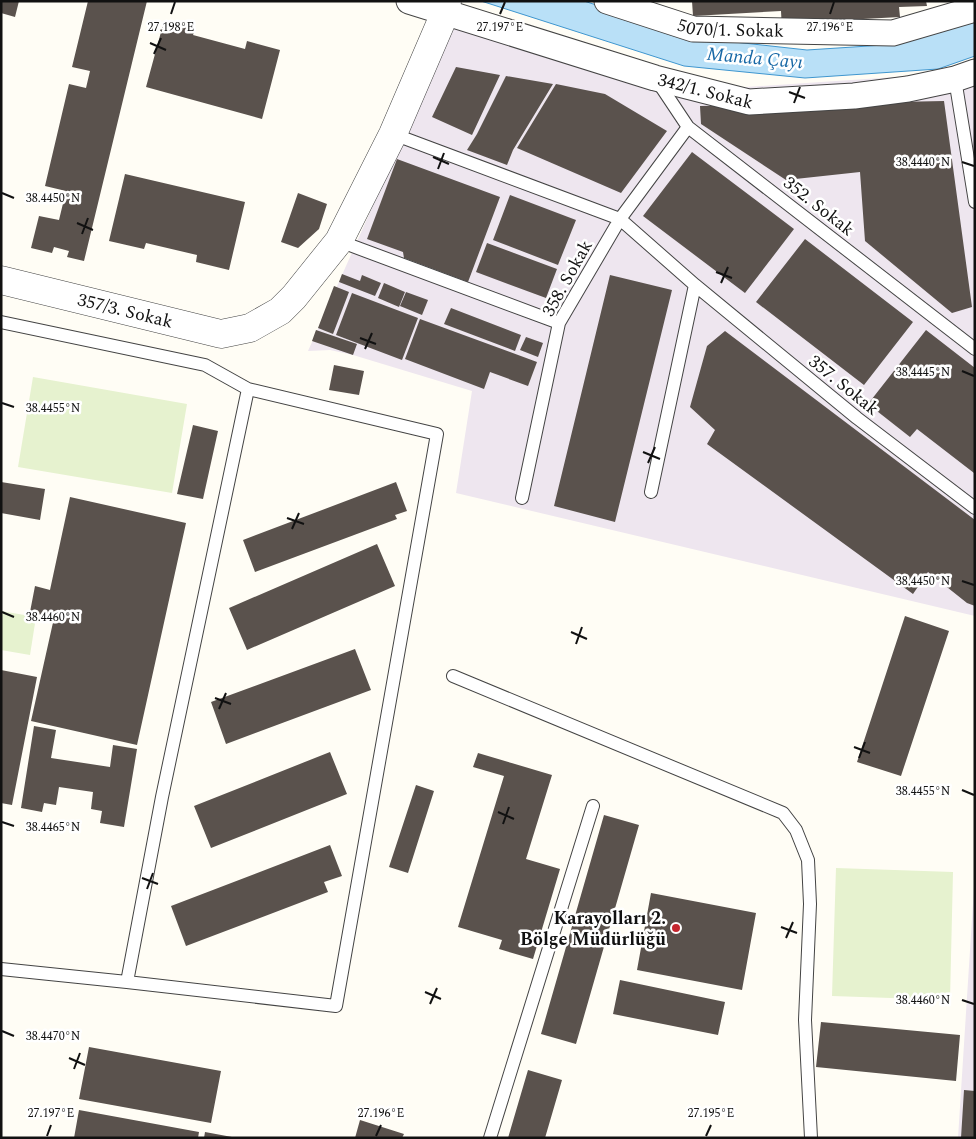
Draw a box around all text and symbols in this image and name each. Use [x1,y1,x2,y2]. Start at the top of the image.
street label: 5070/1. Sokak [674,12,784,45]
text: 27.198°E [148,18,194,37]
text: 27.197°E [477,18,523,37]
text: 27.196°E [807,18,853,37]
water label: Manda Çayı [706,40,804,77]
street label: 342/1. Sokak [655,66,756,117]
text: 38.4440°N [896,153,950,172]
street label: 352. Sokak [777,170,860,243]
text: 38.4450°N [26,189,80,208]
street label: 358. Sokak [535,235,600,322]
street label: 357/3. Sokak [75,286,176,336]
street label: 357. Sokak [802,348,885,422]
text: 38.4445°N [896,363,950,382]
text: 38.4455°N [26,399,80,418]
text: 38.4450°N [896,572,950,591]
text: 38.4460°N [26,608,80,627]
text: 38.4455°N [896,782,950,801]
text: 38.4465°N [26,818,80,837]
place label: Karayolları 2. Bölge Müdürlüğü [520,905,666,953]
marker: Karayolları 2. Bölge Müdürlüğü [670,922,682,934]
text: 38.4460°N [896,991,950,1010]
text: 38.4470°N [26,1027,80,1046]
text: 27.197°E [28,1104,74,1123]
text: 27.196°E [358,1104,404,1123]
text: 27.195°E [688,1104,734,1123]

